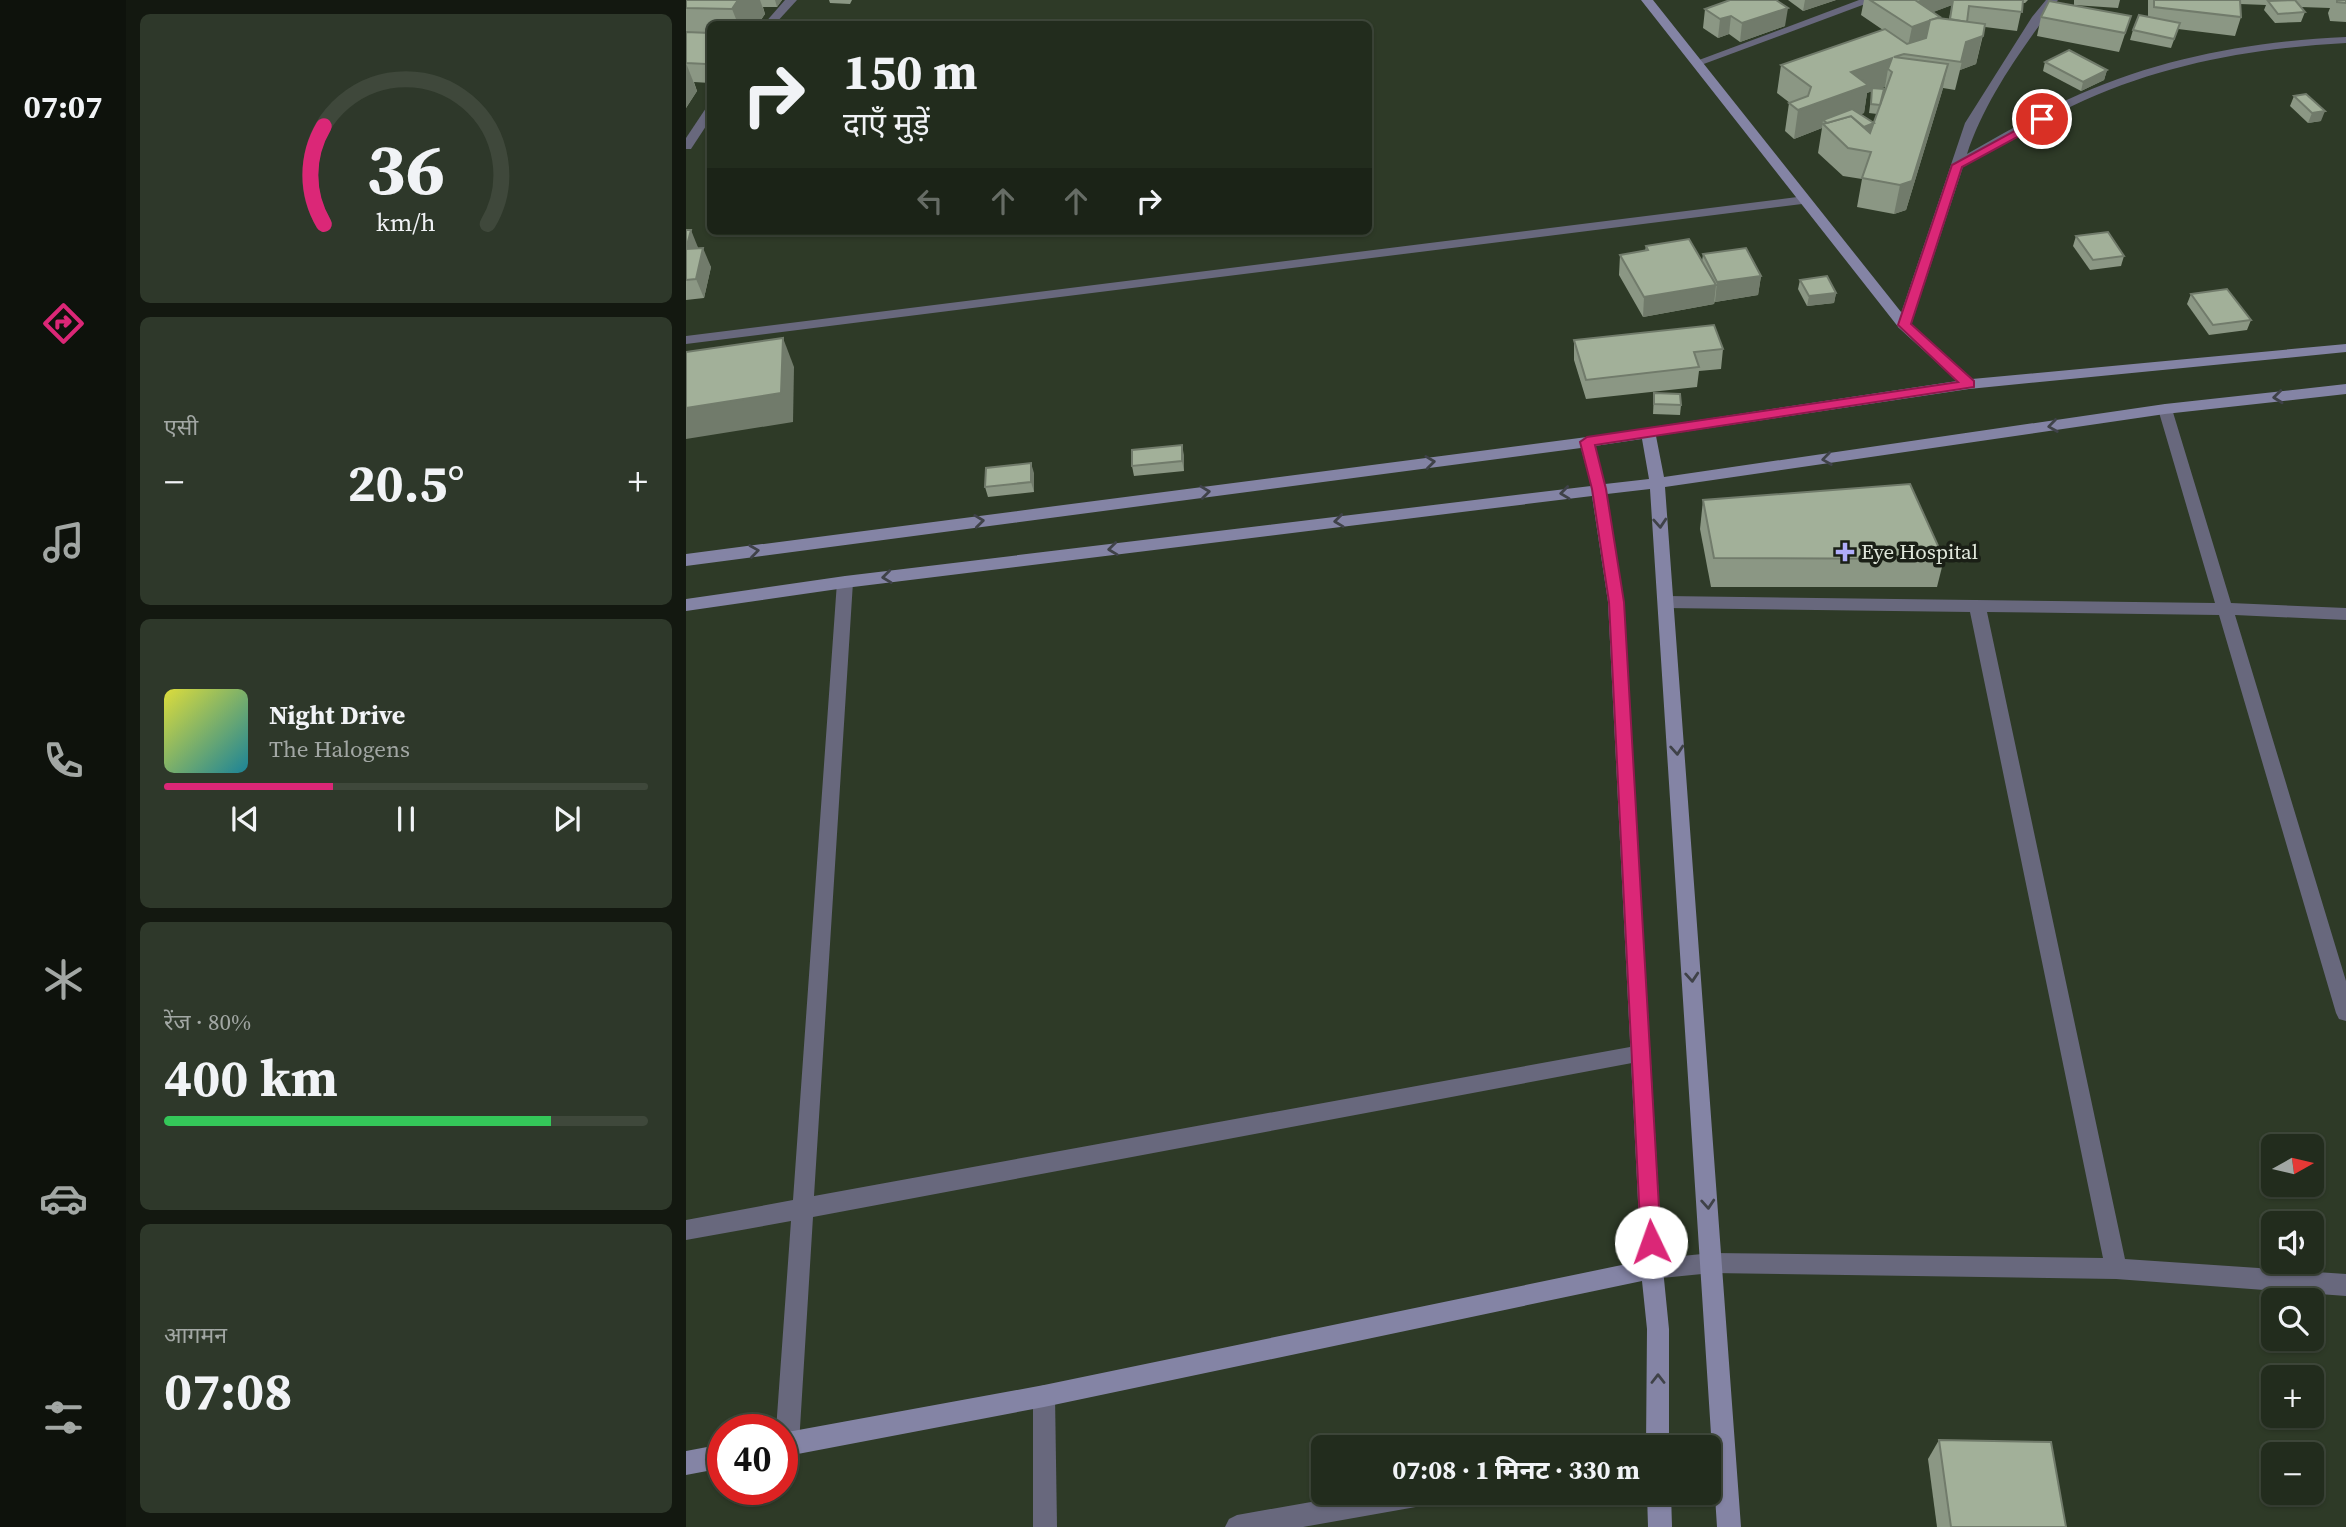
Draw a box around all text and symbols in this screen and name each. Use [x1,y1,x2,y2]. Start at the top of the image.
text: 150 m [843,38,978,105]
icon: right [728,49,819,140]
text: 07:07 [24,85,102,129]
pin [2012,89,2072,149]
icon: arrive [2023,100,2061,138]
text: दाएँ मुड़ें [843,102,930,146]
text: 36 [367,120,445,219]
icon: left [911,182,949,220]
icon: ahead [984,182,1022,220]
icon: ahead [1057,182,1095,220]
icon: right [1130,182,1168,220]
text: km/h [376,205,436,239]
icon: directions [39,299,88,348]
one-way arrow [2272,389,2284,404]
text: एसी [164,411,198,443]
one-way arrow [2047,418,2058,433]
text: 20.5° [347,447,465,518]
one-way arrow [1822,451,1833,466]
one-way arrow [1425,455,1436,470]
text: − [164,456,184,508]
text: + [628,456,648,508]
one-way arrow [1199,484,1211,499]
one-way arrow [1559,486,1571,501]
one-way arrow [1333,513,1345,528]
one-way arrow [973,514,985,529]
icon: music [39,518,88,567]
one-way arrow [1652,518,1667,529]
place label: Eye Hospital [1861,537,1978,566]
one-way arrow [1107,541,1119,556]
marker: Eye Hospital [1835,542,1855,562]
one-way arrow [748,543,760,558]
one-way arrow [882,569,893,584]
text: Night Drive [269,697,405,733]
text: The Halogens [269,733,410,765]
icon: phone [39,736,88,785]
one-way arrow [1669,745,1684,756]
icon: previous [226,800,264,838]
icon: pause [387,800,425,838]
icon: next [548,800,586,838]
icon: climate [39,955,88,1004]
one-way arrow [1684,972,1699,983]
text: रेंज · 80% [164,1006,251,1038]
text: 400 km [164,1042,338,1113]
north arrow [2261,1134,2324,1197]
map controls [2261,1134,2324,1505]
icon: car [39,1174,88,1223]
one-way arrow [1700,1198,1715,1209]
position arrow [1614,1205,1688,1279]
button: sound [2261,1211,2324,1274]
button: search [2261,1288,2324,1351]
text: आगमन [164,1319,227,1351]
text: 07:08 [164,1355,292,1426]
button: + [2261,1365,2324,1428]
one-way arrow [1650,1373,1666,1384]
icon: filters [39,1393,88,1442]
speed limit sign: 40 [707,1414,798,1505]
button: − [2261,1442,2324,1505]
text: 07:08 · 1 मिनट · 330 m [1392,1452,1640,1488]

